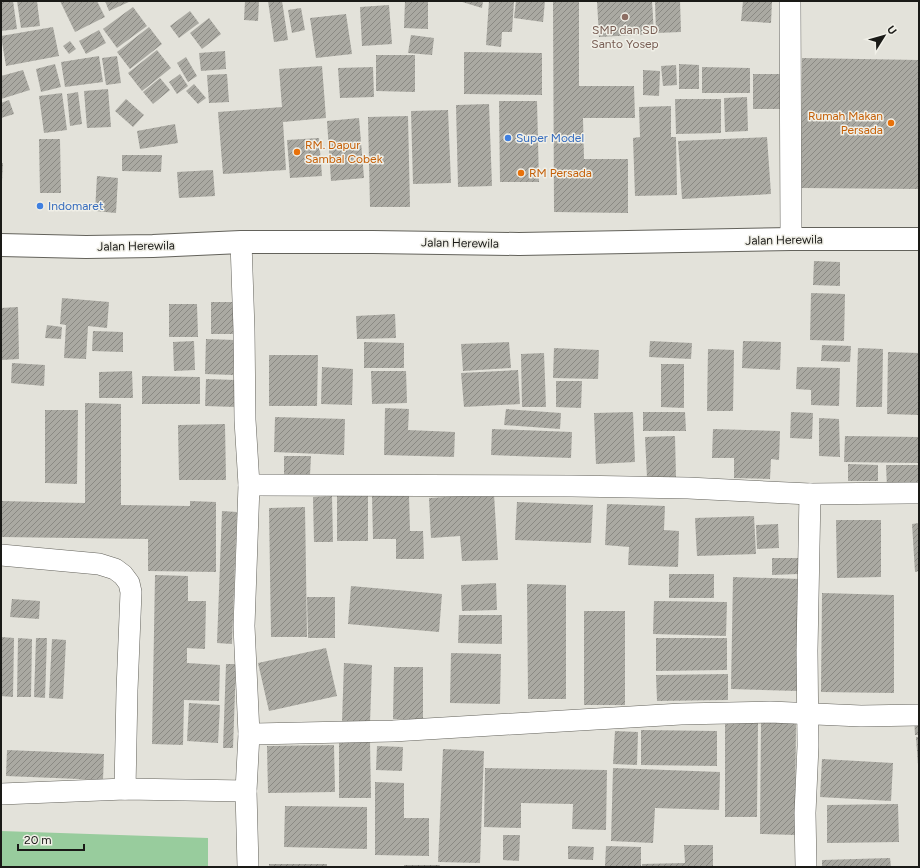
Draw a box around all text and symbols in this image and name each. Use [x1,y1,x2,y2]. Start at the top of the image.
marker: SMP dan SD Santo Yosep [620,12,630,22]
north arrow [864,16,904,56]
place label: SMP dan SD Santo Yosep [591,23,659,51]
text: U [884,23,899,37]
place label: Rumah Makan Persada [808,109,883,137]
marker: Rumah Makan Persada [886,118,896,128]
place label: Super Model [516,131,584,145]
marker: Super Model [503,133,513,143]
place label: RM. Dapur Sambal Cobek [305,138,383,166]
marker: RM. Dapur Sambal Cobek [292,147,302,157]
place label: RM Persada [529,166,592,180]
marker: RM Persada [516,168,526,178]
place label: Indomaret [48,199,104,213]
marker: Indomaret [35,201,45,211]
street label: Jalan Herewila [745,232,823,248]
street label: Jalan Herewila [421,235,499,251]
street label: Jalan Herewila [97,238,175,254]
scale bar [18,826,84,852]
text: 20 m [24,833,52,847]

